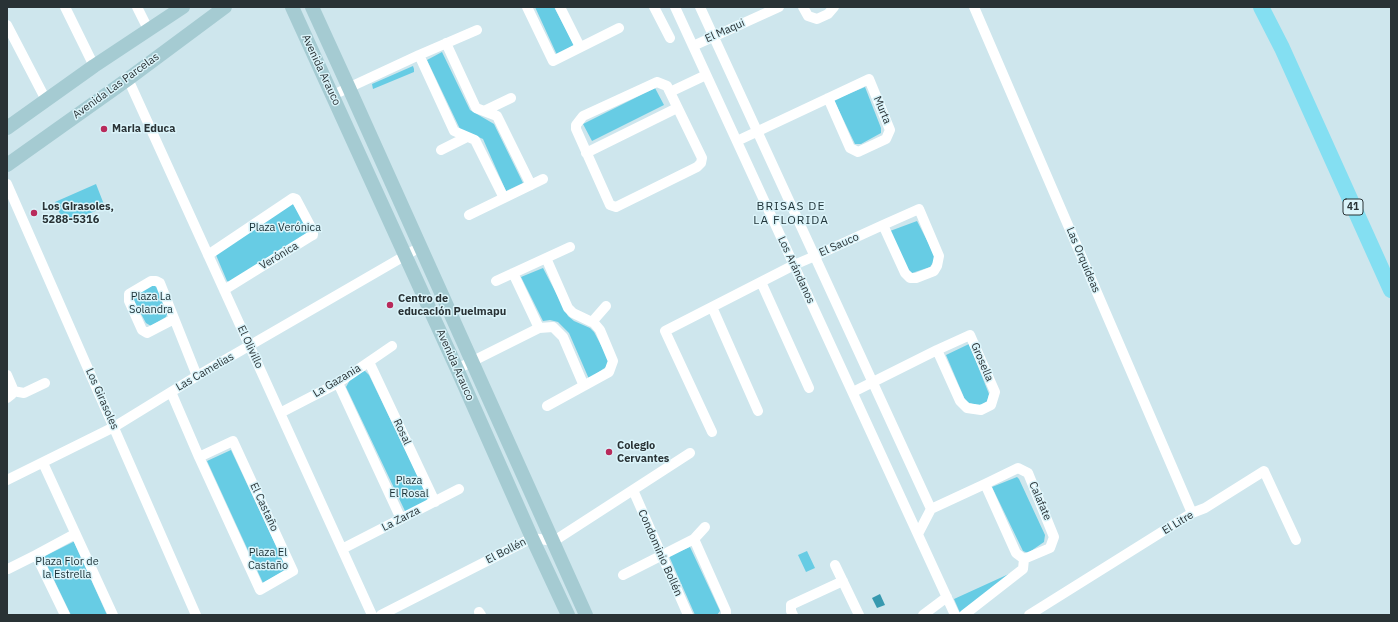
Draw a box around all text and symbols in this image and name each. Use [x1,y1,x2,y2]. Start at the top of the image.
street label: El Maqui [703,16,747,46]
street label: Avenida Arauco [299,32,343,108]
street label: Avenida Las Parcelas [70,50,162,122]
street label: Murta [870,94,894,126]
place label: Maria Educa [112,122,175,136]
marker: Maria Educa [99,124,109,134]
road number: 41 [1343,199,1363,215]
place label: Los Girasoles, 5288-5316 [42,200,114,226]
district label: BRISAS DE LA FLORIDA [753,200,829,228]
marker: Los Girasoles, 5288-5316 [29,208,39,218]
park label: Plaza Verónica [249,221,321,235]
street label: Las Orquídeas [1063,225,1103,295]
street label: El Sauco [817,230,861,260]
street label: Los Arándanos [775,234,817,306]
street label: Verónica [257,239,301,273]
park label: Plaza La Solandra [129,290,173,316]
place label: Centro de educación Puelmapu [398,292,506,318]
marker: Centro de educación Puelmapu [385,300,395,310]
street label: El Olivillo [234,323,266,371]
street label: Avenida Arauco [433,327,477,403]
street label: Grosella [968,341,996,383]
street label: Las Camelias [174,350,236,394]
street label: La Gazania [311,362,363,400]
street label: Los Girasoles [83,366,121,432]
street label: Rosal [390,417,414,447]
place label: Colegio Cervantes [617,439,669,465]
marker: Colegio Cervantes [604,447,614,457]
park label: Plaza El Rosal [389,474,429,500]
street label: Calafate [1026,480,1054,522]
street label: El Castaño [247,481,281,533]
street label: La Zarza [380,504,422,534]
street label: Condominio Bollén [635,508,685,598]
street label: El Litre [1160,509,1196,537]
street label: El Bollén [484,535,528,567]
park label: Plaza El Castaño [248,546,288,572]
park label: Plaza Flor de la Estrella [35,555,99,581]

